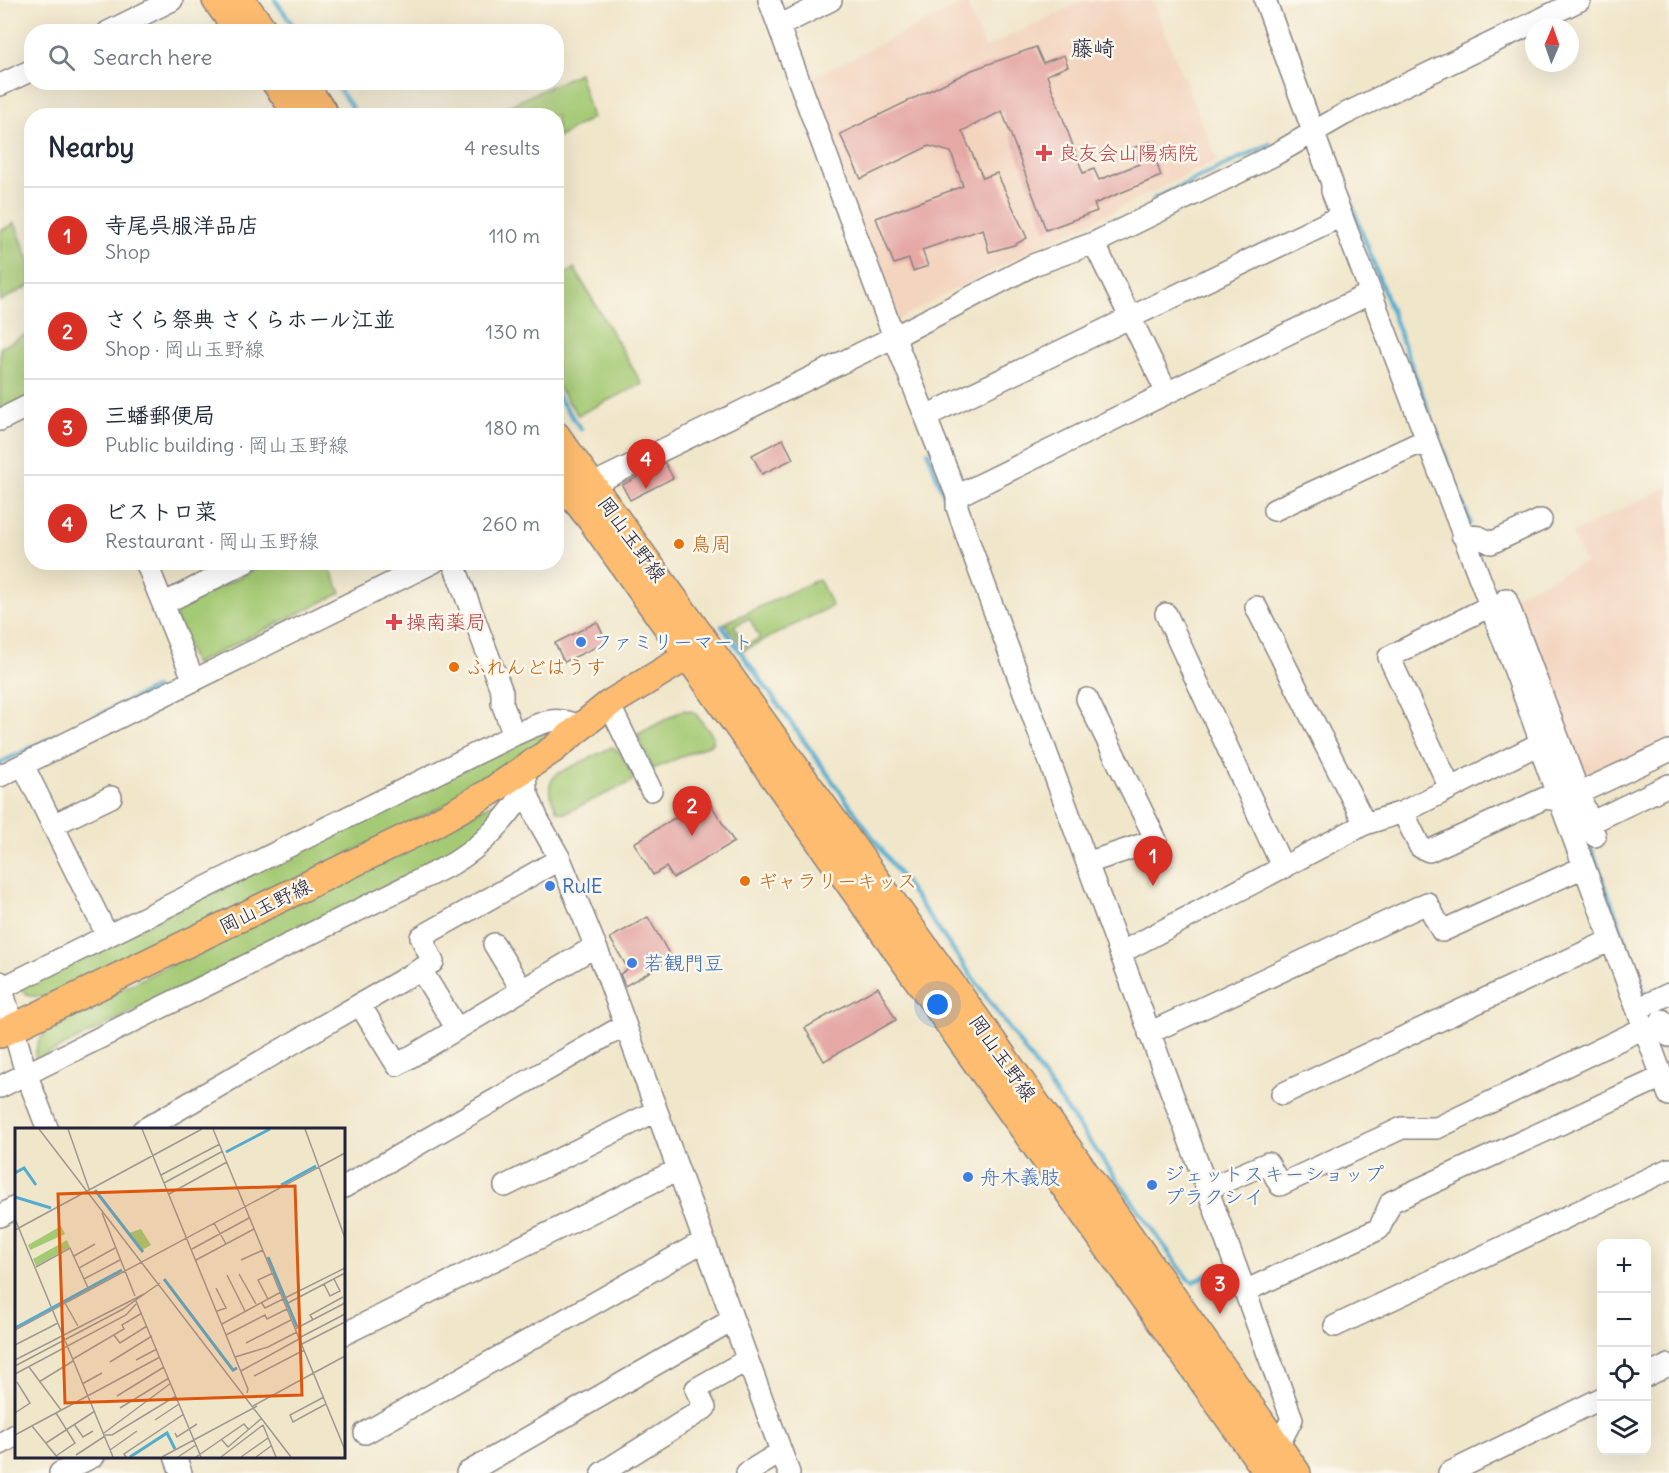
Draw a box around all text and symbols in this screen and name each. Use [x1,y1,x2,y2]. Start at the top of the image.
north arrow [1525,18,1579,72]
search box [24,24,564,90]
district label: 藤崎 [1071,34,1115,62]
icon: search [45,41,78,74]
text: Search here [93,43,212,71]
text: Nearby [48,131,134,164]
text: 4 results [464,135,540,160]
place label: 良友会山陽病院 [1058,140,1198,165]
marker: 良友会山陽病院 [1035,144,1053,162]
text: 寺尾呉服洋品店 [105,211,259,239]
text: 1 [64,223,71,248]
text: 110 m [489,223,540,248]
text: Shop [105,239,150,264]
text: さくら祭典 さくらホール江並 [105,305,395,333]
text: 2 [62,319,73,344]
text: 130 m [485,319,540,344]
text: Shop · 岡山玉野線 [105,336,264,361]
text: 三蟠郵便局 [105,401,215,429]
text: 3 [62,415,73,440]
text: 180 m [485,415,540,440]
text: Public building · 岡山玉野線 [105,432,348,457]
pin: 4 [626,440,666,489]
street label: 岡山玉野線 [593,491,672,587]
text: ビストロ菜 [105,497,217,525]
text: 4 [62,511,73,536]
text: 260 m [482,511,540,536]
text: Restaurant · 岡山玉野線 [105,528,318,553]
place label: 鳥周 [691,531,731,556]
marker: 鳥周 [672,537,686,551]
place label: 操南薬局 [406,609,486,634]
marker: 操南薬局 [387,615,401,629]
place label: ファミリーマート [593,629,753,654]
marker: ファミリーマート [574,635,588,649]
place label: ふれんどはうす [466,654,606,679]
marker: ふれんどはうす [447,660,461,674]
pin: 2 [672,786,712,836]
pin: 1 [1134,836,1172,886]
place label: ギャラリーキッス [757,868,917,893]
street label: 岡山玉野線 [214,872,315,939]
place label: RulE [562,873,603,898]
marker: ギャラリーキッス [738,874,752,888]
marker: RulE [543,879,557,893]
place label: 若観門豆 [644,950,724,975]
marker: 若観門豆 [625,956,639,970]
your location [923,990,952,1019]
street label: 岡山玉野線 [964,1010,1042,1106]
inset map [15,1128,345,1458]
place label: ジェットスキーショップ プラクシイ [1164,1161,1384,1209]
place label: 舟木義肢 [980,1164,1060,1189]
marker: 舟木義肢 [961,1170,975,1184]
marker: ジェットスキーショップ プラクシイ [1145,1178,1159,1192]
map controls [1597,1239,1651,1455]
button: + [1597,1239,1651,1293]
pin: 3 [1200,1264,1240,1314]
button: − [1597,1293,1651,1347]
button: locate [1597,1347,1651,1401]
button: layers [1597,1401,1651,1455]

